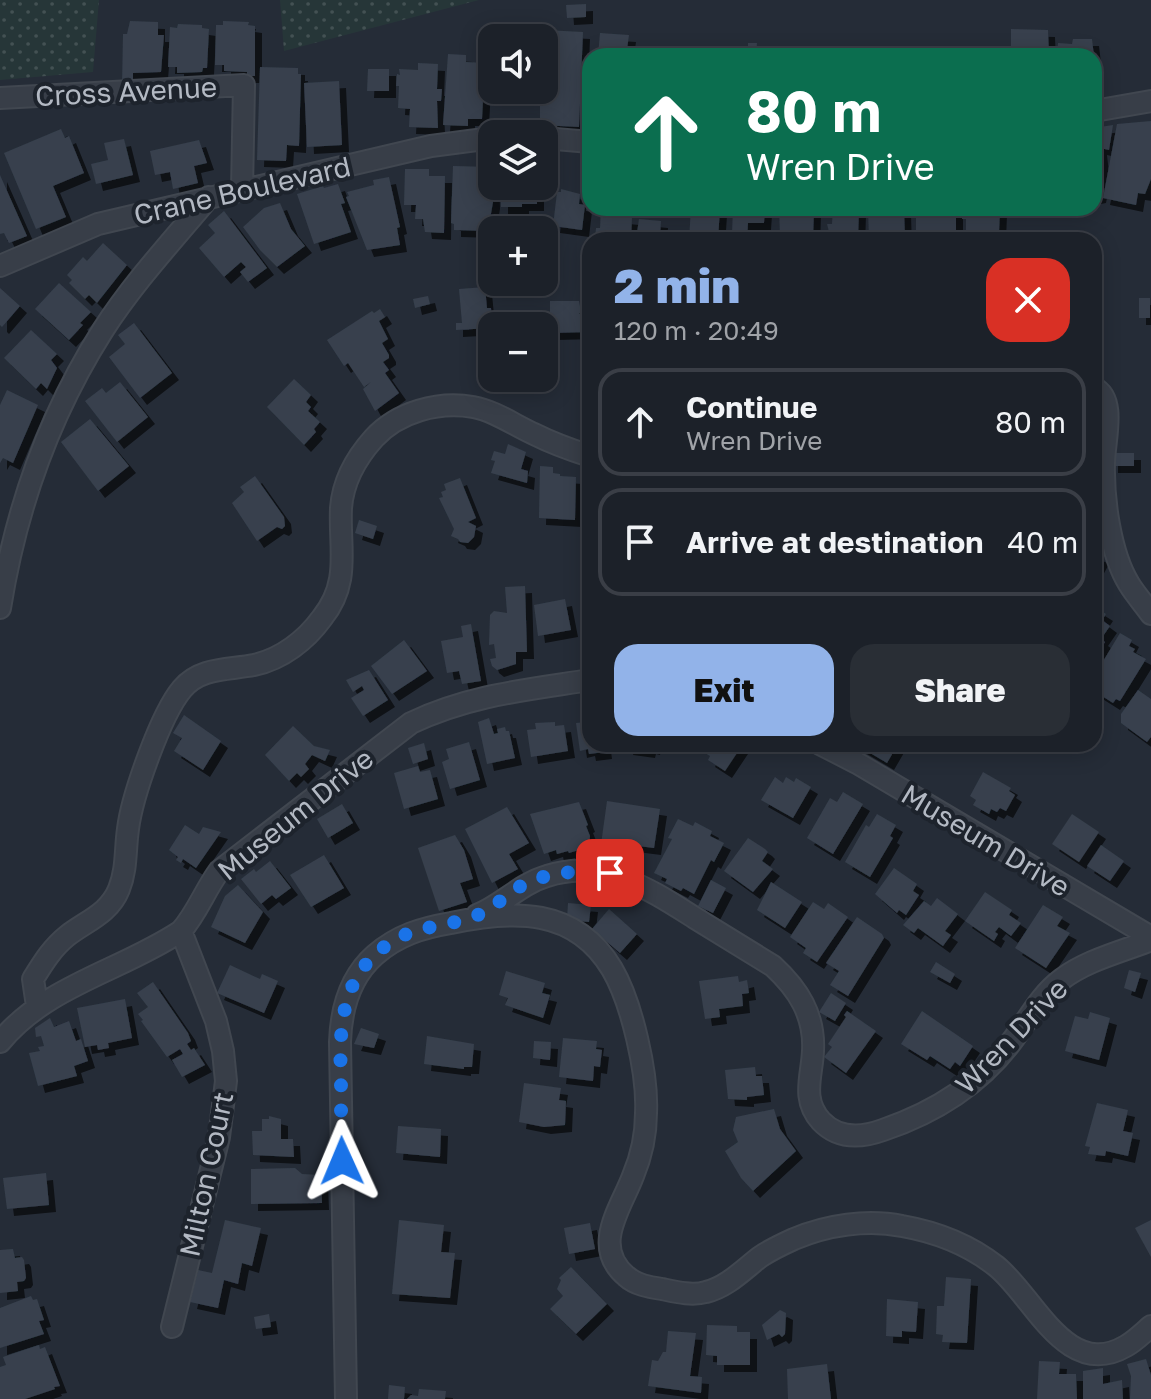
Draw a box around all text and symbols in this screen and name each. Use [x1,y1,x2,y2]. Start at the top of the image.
map controls [478,24,558,392]
button: sound [478,24,558,104]
street label: Cross Avenue [34,70,218,112]
text: 80 m [746,77,881,144]
icon: ahead [614,80,718,184]
button: layers [478,120,558,200]
text: Wren Drive [746,145,935,188]
street label: Crane Boulevard [130,149,354,231]
button: + [478,216,558,296]
text: 2 min [614,256,740,314]
button: close [986,258,1070,342]
button: − [478,312,558,392]
text: 120 m · 20:49 [614,315,779,346]
text: Continue [686,389,817,425]
icon: ahead [618,400,662,444]
text: 80 m [995,404,1066,440]
text: Wren Drive [686,425,822,456]
icon: arrive [618,520,662,564]
text: Arrive at destination [686,524,983,560]
text: 40 m [1007,524,1078,560]
button: Exit [614,644,834,736]
button: Share [850,644,1070,736]
street label: Museum Drive [211,741,379,887]
street label: Museum Drive [896,777,1076,903]
pin [576,839,644,907]
icon: arrive [588,851,632,895]
street label: Wren Drive [948,972,1074,1100]
street label: Milton Court [172,1089,240,1259]
position arrow [300,1119,384,1203]

